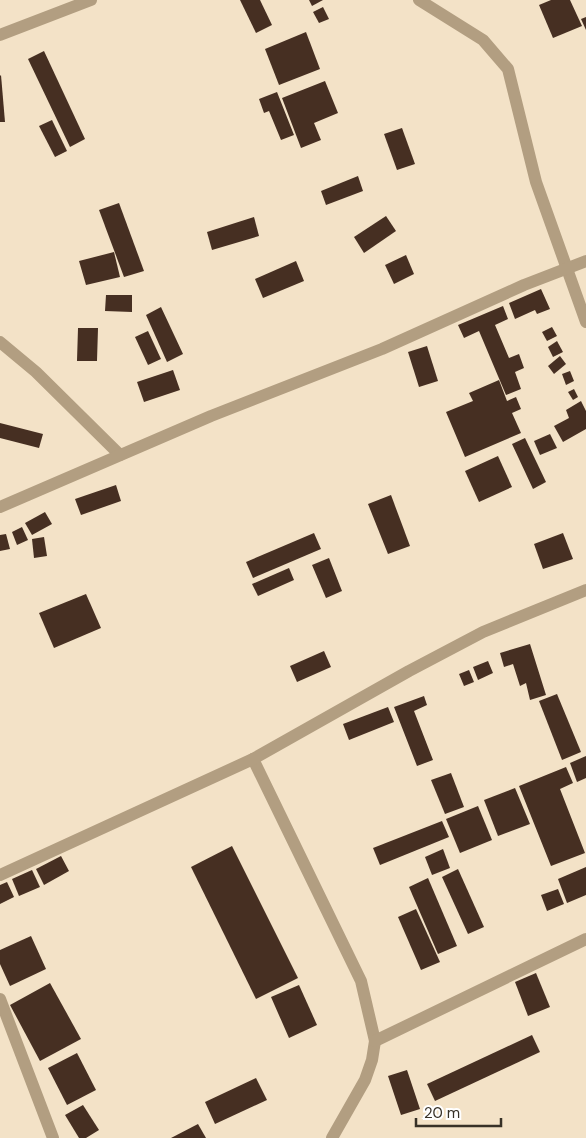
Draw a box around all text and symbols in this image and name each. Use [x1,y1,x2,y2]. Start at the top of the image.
scale bar [416,1096,501,1128]
text: 20 m [424,1103,460,1123]

